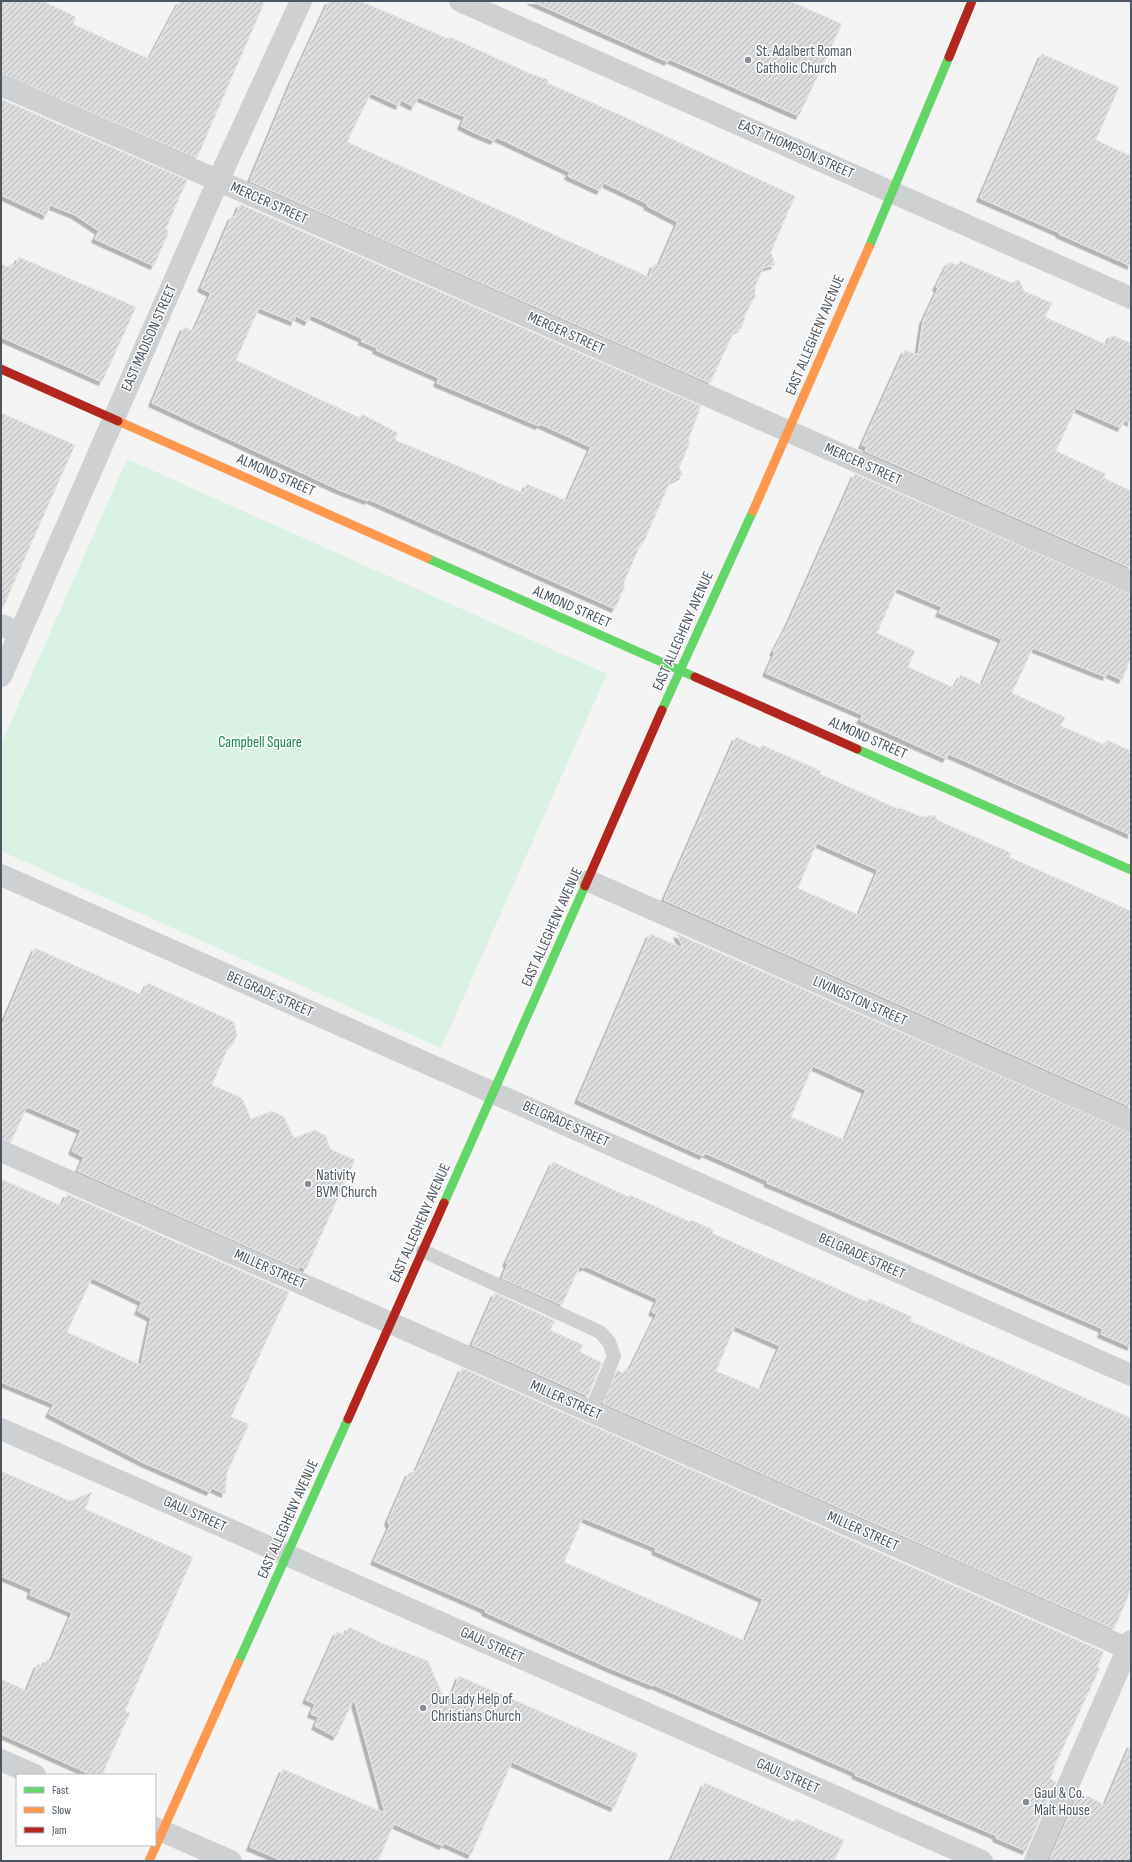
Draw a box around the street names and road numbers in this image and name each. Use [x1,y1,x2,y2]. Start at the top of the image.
street label: EAST THOMPSON STREET [735,115,857,183]
street label: MERCER STREET [227,178,311,228]
street label: EAST ALLEGHENY AVENUE [781,272,849,398]
street label: EAST MADISON STREET [117,282,181,394]
street label: MERCER STREET [524,308,608,358]
street label: MERCER STREET [821,439,905,489]
street label: ALMOND STREET [233,449,318,501]
street label: EAST ALLEGHENY AVENUE [648,568,718,694]
street label: ALMOND STREET [529,581,614,633]
street label: ALMOND STREET [825,712,910,764]
street label: EAST ALLEGHENY AVENUE [517,864,587,990]
street label: BELGRADE STREET [224,966,316,1022]
street label: LIVINGSTON STREET [810,972,910,1030]
street label: BELGRADE STREET [520,1096,612,1152]
street label: EAST ALLEGHENY AVENUE [385,1160,455,1286]
street label: BELGRADE STREET [816,1228,908,1284]
street label: MILLER STREET [231,1245,309,1293]
street label: MILLER STREET [527,1376,605,1424]
street label: EAST ALLEGHENY AVENUE [253,1456,323,1582]
street label: GAUL STREET [161,1492,229,1536]
street label: MILLER STREET [824,1507,902,1555]
street label: GAUL STREET [458,1623,526,1667]
street label: GAUL STREET [754,1754,822,1798]

